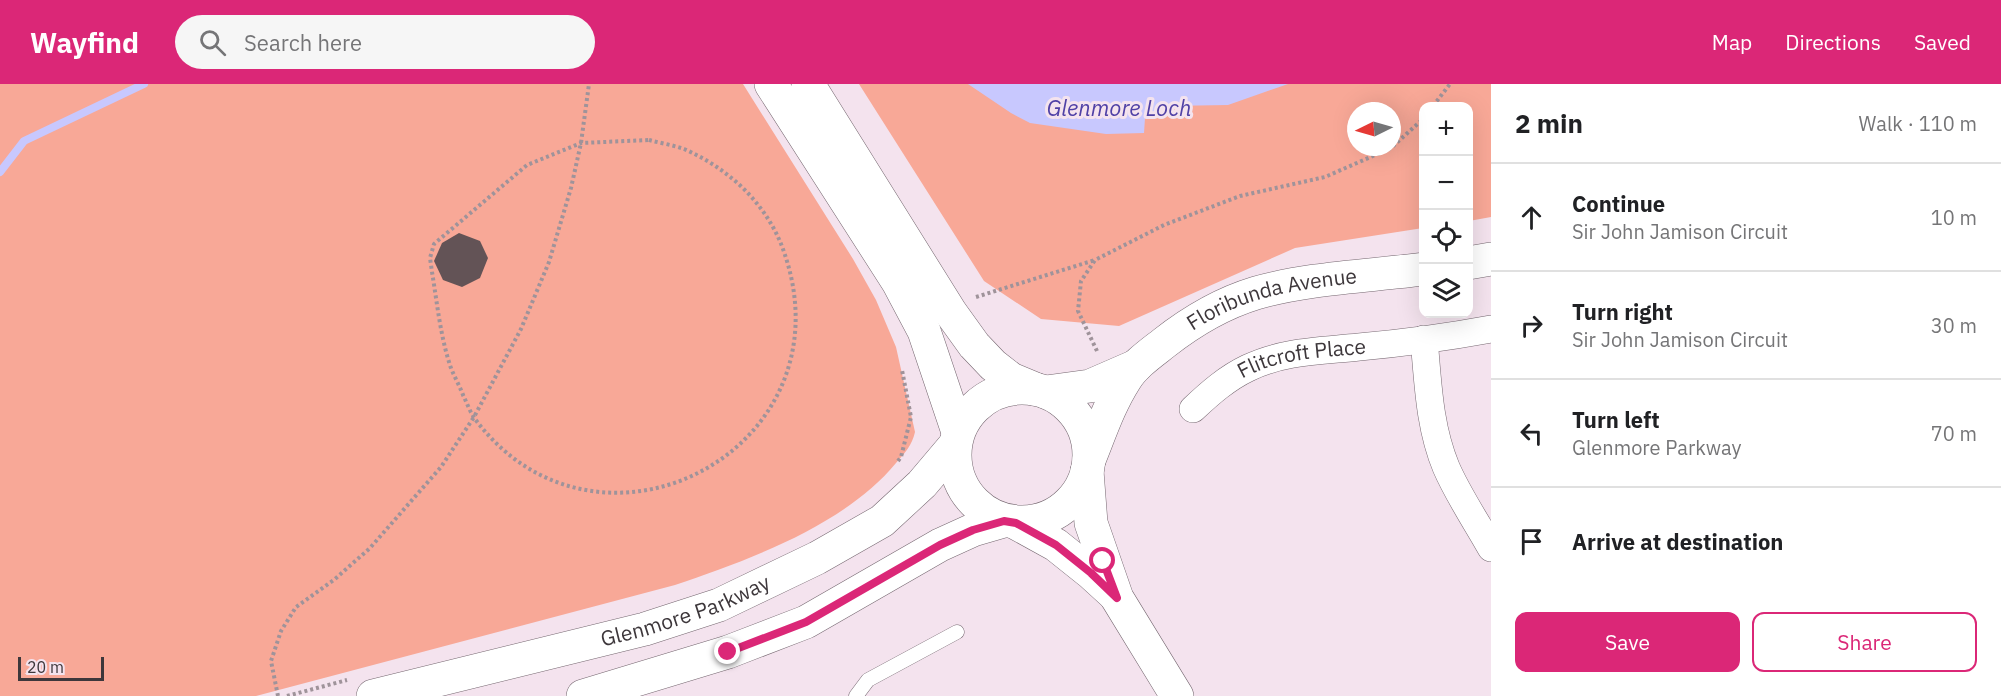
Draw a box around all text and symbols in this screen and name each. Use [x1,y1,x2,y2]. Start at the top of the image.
search box [175,15,595,69]
text: Wayfind [30,24,139,61]
icon: search [196,26,229,59]
text: Search here [244,28,362,57]
text: Map [1712,28,1752,56]
text: Directions [1785,28,1881,56]
text: Saved [1914,28,1971,56]
water label: Glenmore Loch [1047,93,1191,122]
north arrow [1347,102,1401,156]
map controls [1419,102,1473,318]
button: + [1419,102,1473,156]
text: 2 min [1515,106,1583,140]
text: Walk · 110 m [1859,110,1977,137]
button: − [1419,156,1473,210]
text: Continue [1572,189,1665,218]
icon: ahead [1515,201,1548,234]
text: 10 m [1931,204,1977,231]
button: locate [1419,210,1473,264]
text: Sir John Jamison Circuit [1572,218,1788,245]
street label: Floribunda Avenue [1181,261,1358,336]
button: layers [1419,264,1473,318]
text: Turn right [1572,297,1673,326]
icon: right [1515,309,1548,342]
text: 30 m [1931,312,1977,339]
text: Sir John Jamison Circuit [1572,326,1788,353]
street label: Flitcroft Place [1232,331,1367,384]
text: Turn left [1572,405,1660,434]
icon: left [1515,417,1548,450]
text: 70 m [1931,420,1977,447]
text: Glenmore Parkway [1572,434,1742,461]
icon: arrive [1515,525,1548,558]
text: Arrive at destination [1572,527,1783,556]
route start [1089,547,1115,573]
street label: Glenmore Parkway [598,567,775,652]
button: Save [1515,612,1740,672]
button: Share [1752,612,1977,672]
route end [714,638,740,664]
scale bar [18,654,104,682]
text: 20 m [27,657,64,677]

